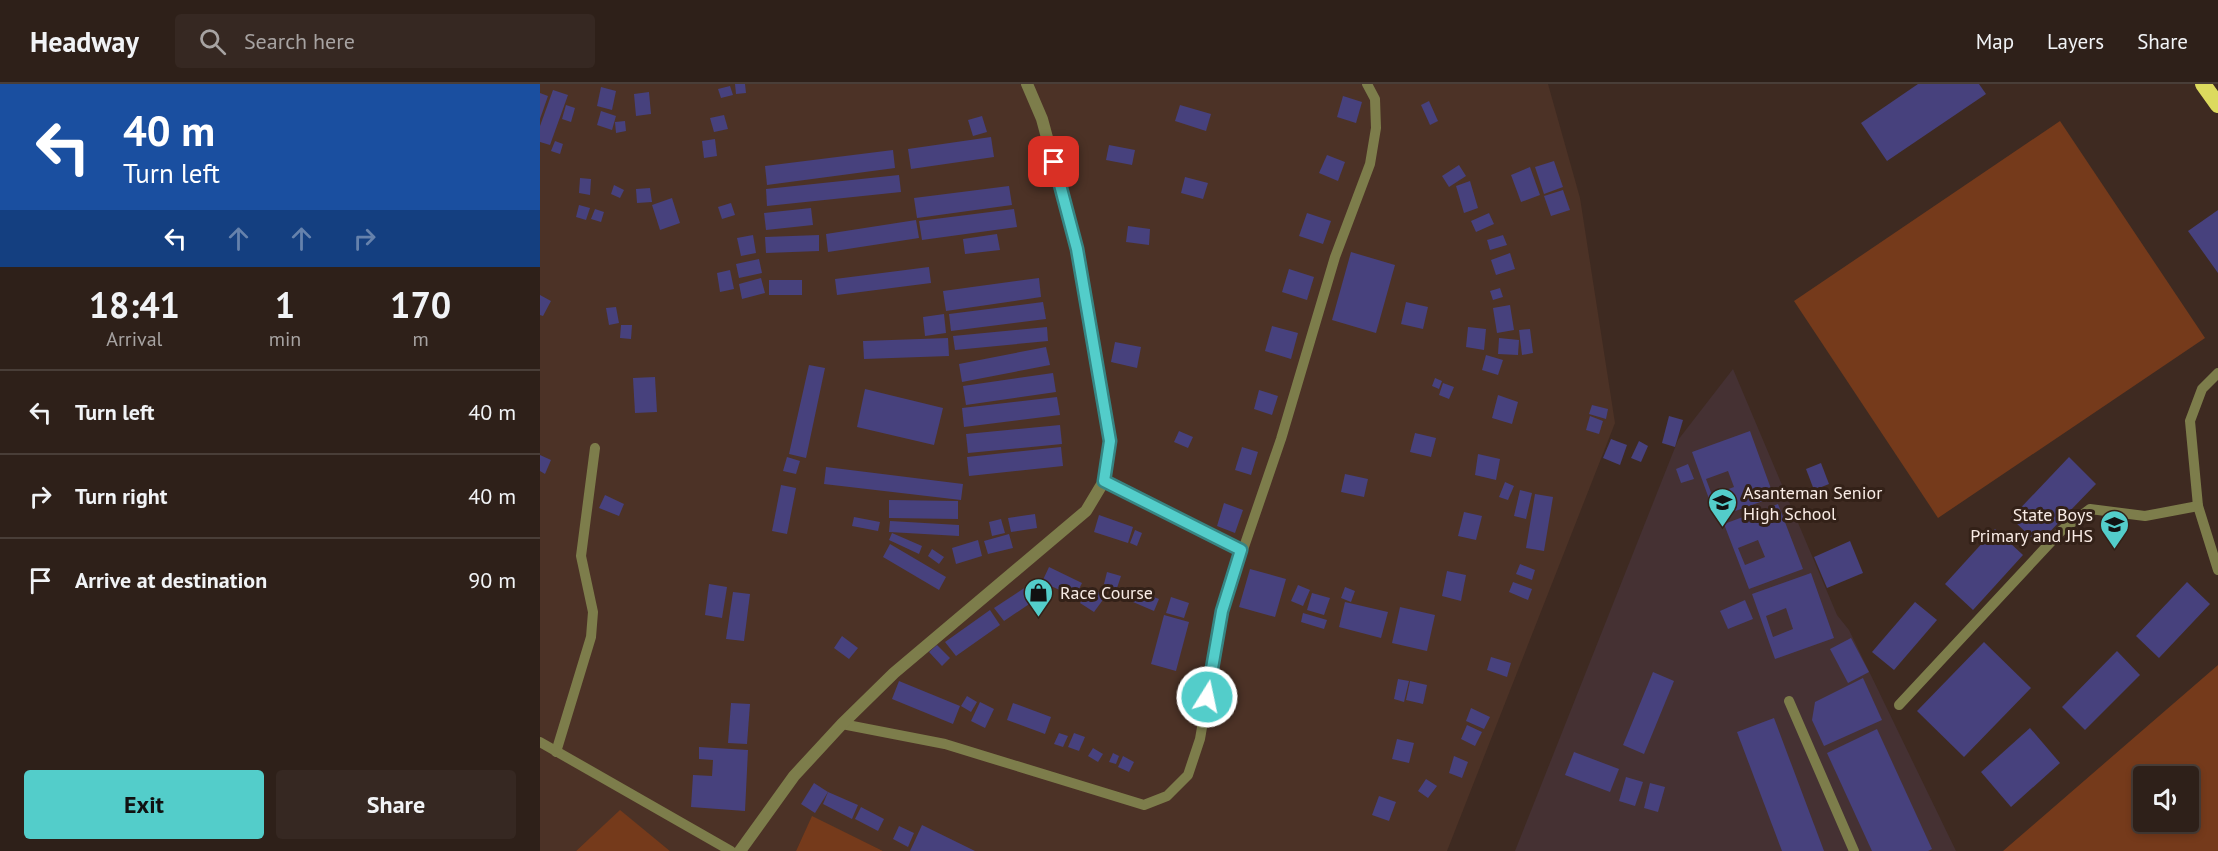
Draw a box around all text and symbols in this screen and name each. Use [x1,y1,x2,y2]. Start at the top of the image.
search box [175,14,595,68]
text: Headway [30,23,139,60]
icon: search [196,25,229,58]
text: Search here [244,27,355,55]
text: Map [1976,28,2014,55]
text: Layers [2047,28,2104,55]
text: Share [2137,28,2188,55]
text: 40 m [123,103,215,158]
icon: left [24,108,102,186]
pin [1028,136,1079,187]
icon: arrive [1037,145,1070,178]
text: Turn left [123,156,220,190]
icon: left [159,222,192,255]
icon: ahead [222,222,255,255]
icon: ahead [285,222,318,255]
icon: right [348,222,381,255]
text: 18:41 [89,281,180,328]
text: 1 [275,281,295,328]
text: 170 [390,281,451,328]
text: Arrival [106,326,162,352]
text: min [269,326,301,352]
text: m [413,326,429,352]
icon: left [24,396,57,429]
text: Turn left [75,398,155,426]
text: 40 m [468,398,516,426]
icon: right [24,480,57,513]
place label: Asanteman Senior High School [1743,481,1882,525]
text: Turn right [75,482,167,510]
text: 40 m [468,482,516,510]
school or university icon: Asanteman Senior High School [1706,486,1738,528]
place label: State Boys Primary and JHS [1970,503,2093,547]
school or university icon: State Boys Primary and JHS [2098,508,2130,550]
icon: arrive [24,564,57,597]
text: Arrive at destination [75,566,267,594]
text: 90 m [468,566,516,594]
shop icon: Race Course [1023,576,1055,618]
place label: Race Course [1060,581,1153,604]
position arrow [1175,665,1239,729]
map controls [2133,766,2199,832]
button: sound [2133,766,2199,832]
button: Exit [24,770,264,839]
button: Share [276,770,516,839]

